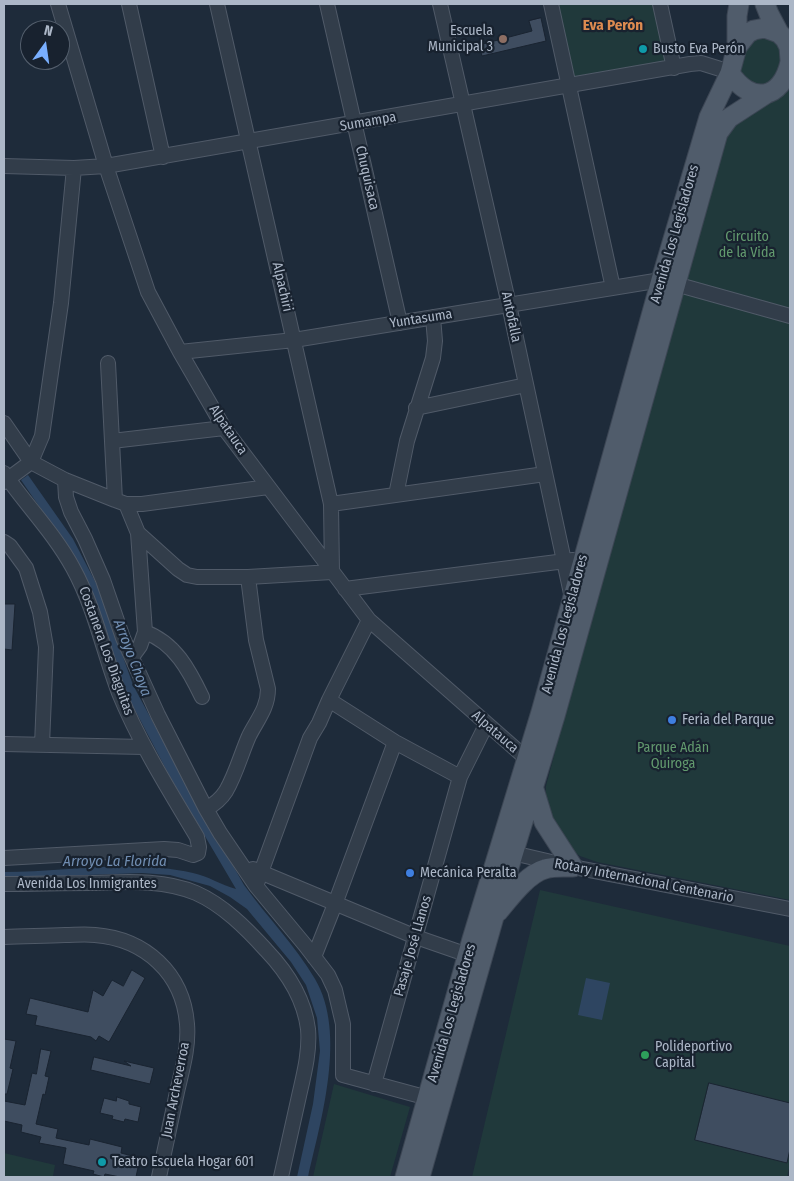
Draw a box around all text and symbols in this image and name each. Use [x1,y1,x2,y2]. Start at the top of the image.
district label: Eva Perón [583,17,643,35]
north arrow [20,20,70,70]
text: N [42,22,55,40]
place label: Escuela Municipal 3 [428,23,493,56]
marker: Escuela Municipal 3 [497,33,509,45]
place label: Busto Eva Perón [653,41,745,57]
marker: Busto Eva Perón [637,43,649,55]
street label: Sumampa [339,109,397,135]
street label: Chuquisaca [351,144,383,212]
street label: Avenida Los Legisladores [647,163,703,305]
park label: Circuito de la Vida [719,229,775,262]
street label: Alpachiri [268,260,296,314]
street label: Antofalla [497,290,525,344]
street label: Yuntasuma [388,306,454,332]
street label: Alpatauca [205,402,251,458]
street label: Avenida Los Legisladores [538,553,592,695]
street label: Costanera Los Diaguitas [75,584,137,718]
water label: Arroyo Choya [109,617,155,699]
street label: Alpatauca [468,707,522,757]
place label: Feria del Parque [682,712,774,728]
marker: Feria del Parque [666,714,678,726]
park label: Parque Adán Quiroga [637,740,709,772]
water label: Arroyo La Florida [63,853,167,871]
street label: Rotary Internacional Centenario [553,855,735,907]
place label: Mecánica Peralta [420,865,517,881]
marker: Mecánica Peralta [404,867,416,879]
street label: Avenida Los Inmigrantes [17,876,157,892]
street label: Pasaje José Llanos [391,894,435,998]
street label: Avenida Los Legisladores [424,942,480,1084]
place label: Polideportivo Capital [655,1039,732,1072]
street label: Juan Archeverroa [158,1041,194,1139]
marker: Polideportivo Capital [639,1049,651,1061]
place label: Teatro Escuela Hogar 601 [112,1154,254,1170]
marker: Teatro Escuela Hogar 601 [96,1156,108,1168]

